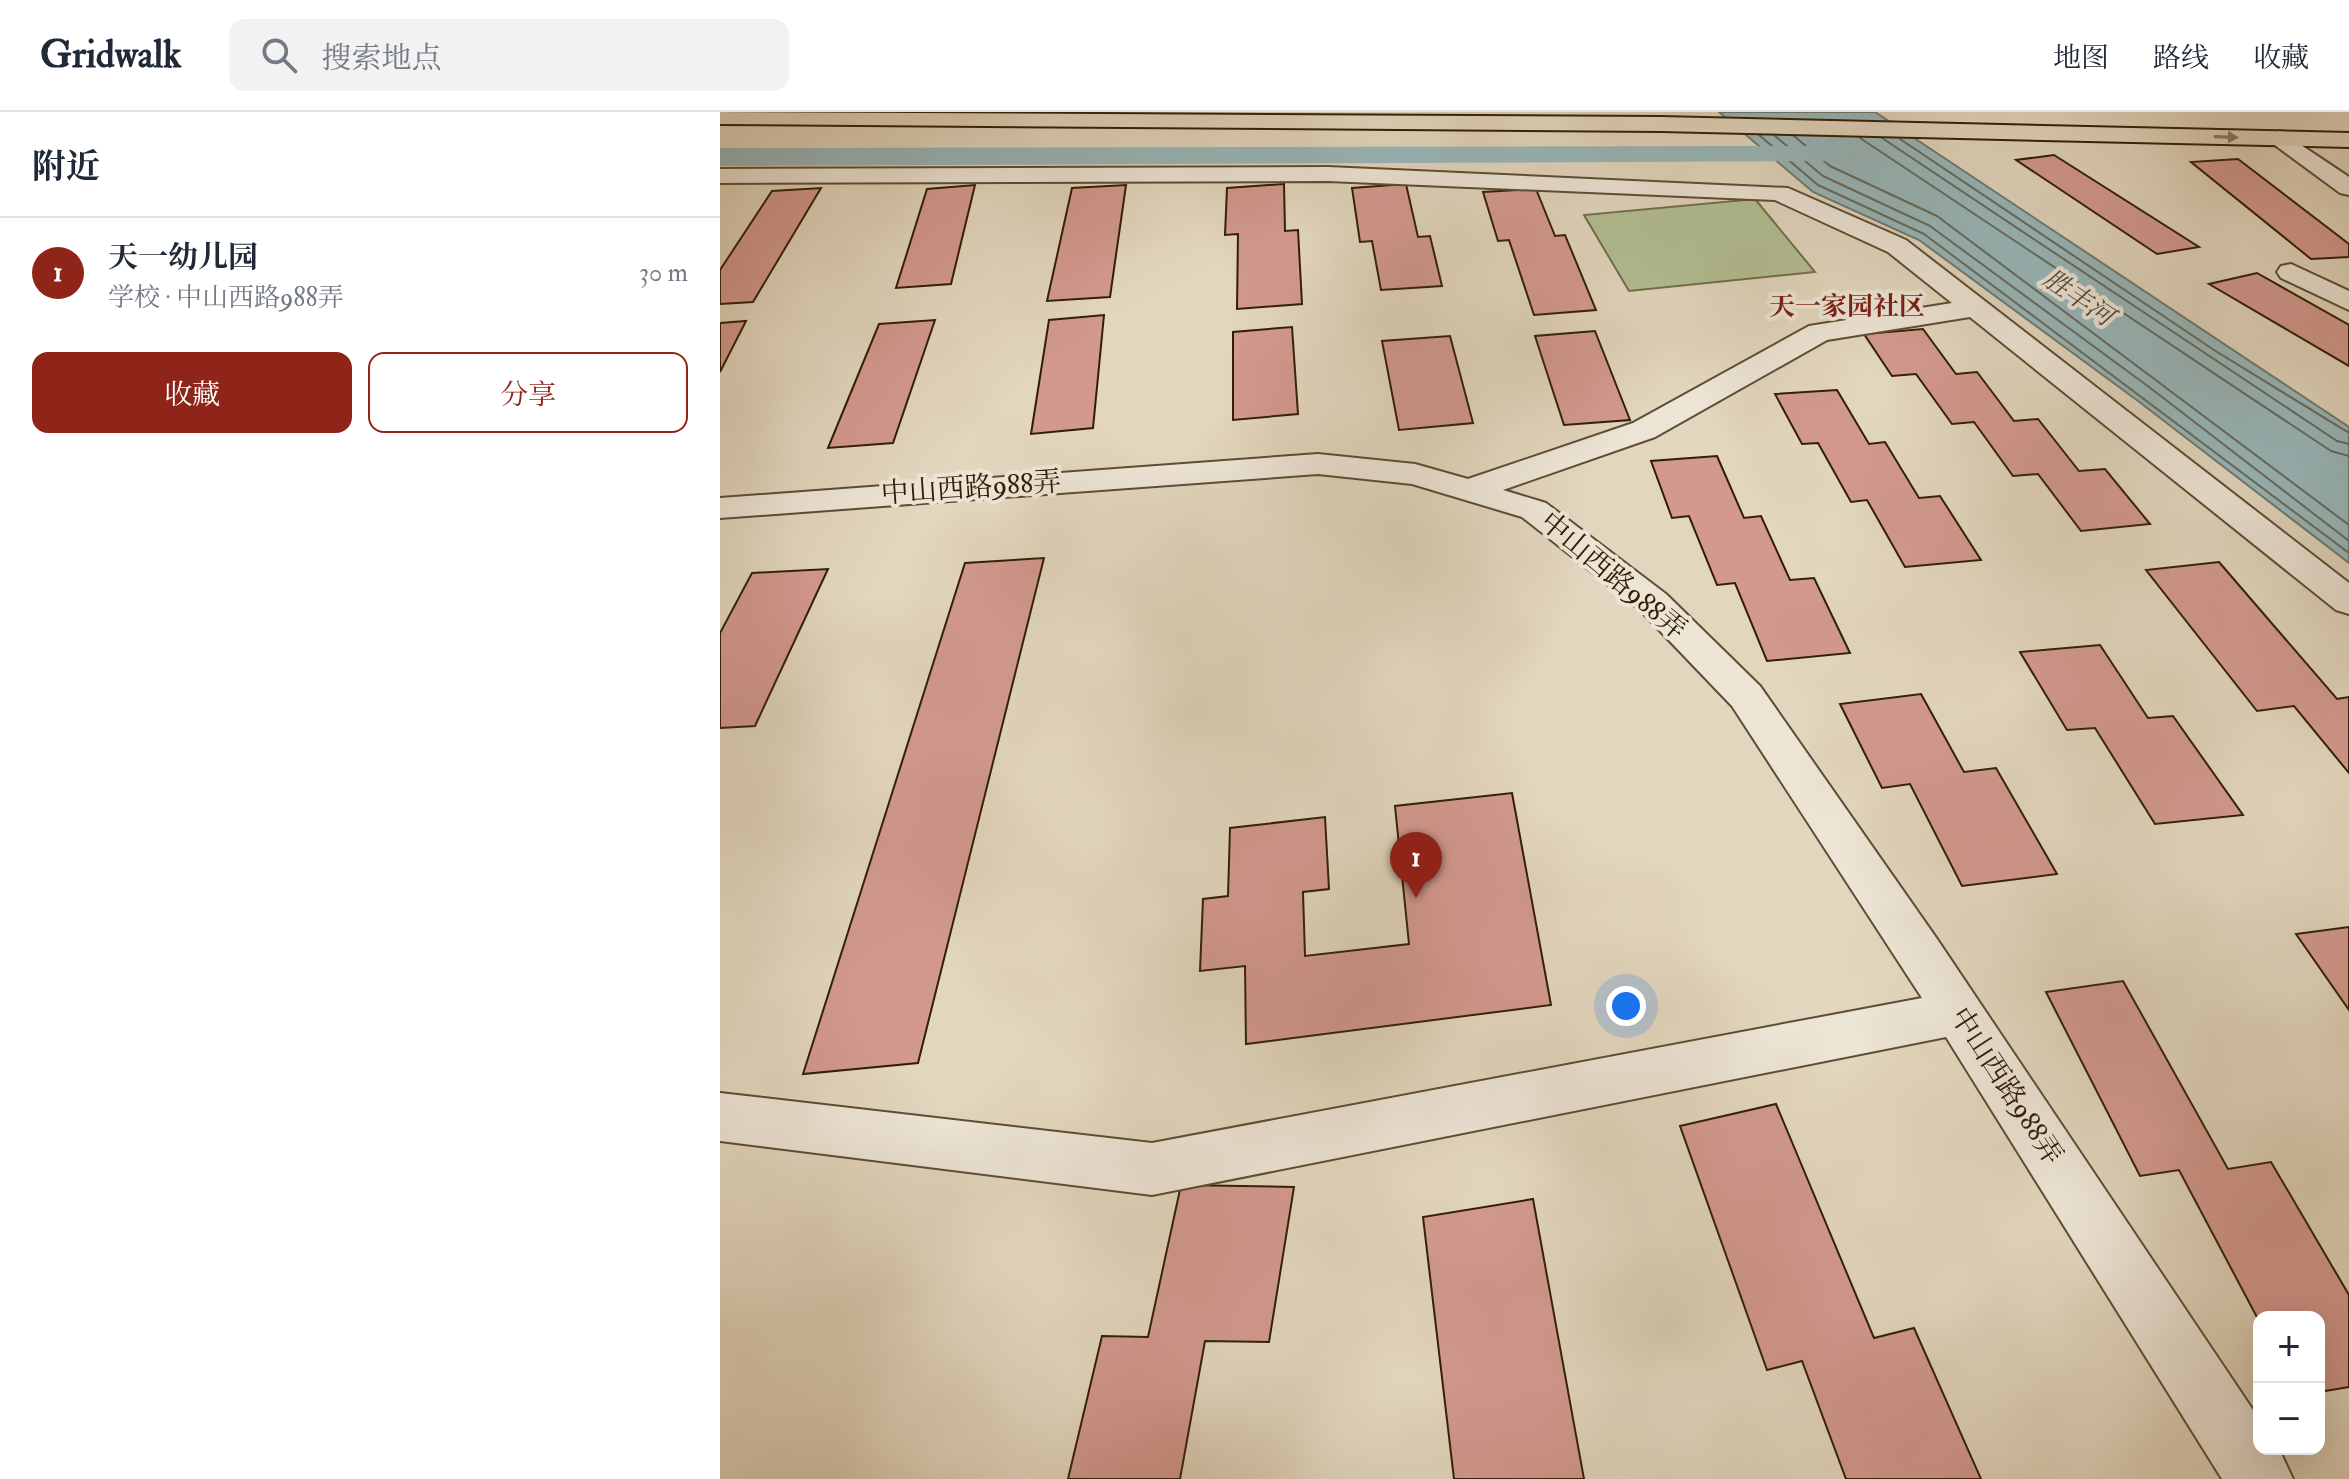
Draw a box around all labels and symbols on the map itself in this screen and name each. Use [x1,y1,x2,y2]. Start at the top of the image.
one-way arrow [2214,131,2239,143]
water label: 胜丰河 [2037,263,2123,335]
district label: 天一家园社区 [1769,291,1925,323]
street label: 中山西路988弄 [880,464,1062,512]
street label: 中山西路988弄 [1533,505,1693,647]
pin: 1 [1390,832,1442,898]
your location [1606,986,1646,1026]
street label: 中山西路988弄 [1942,1001,2070,1171]

